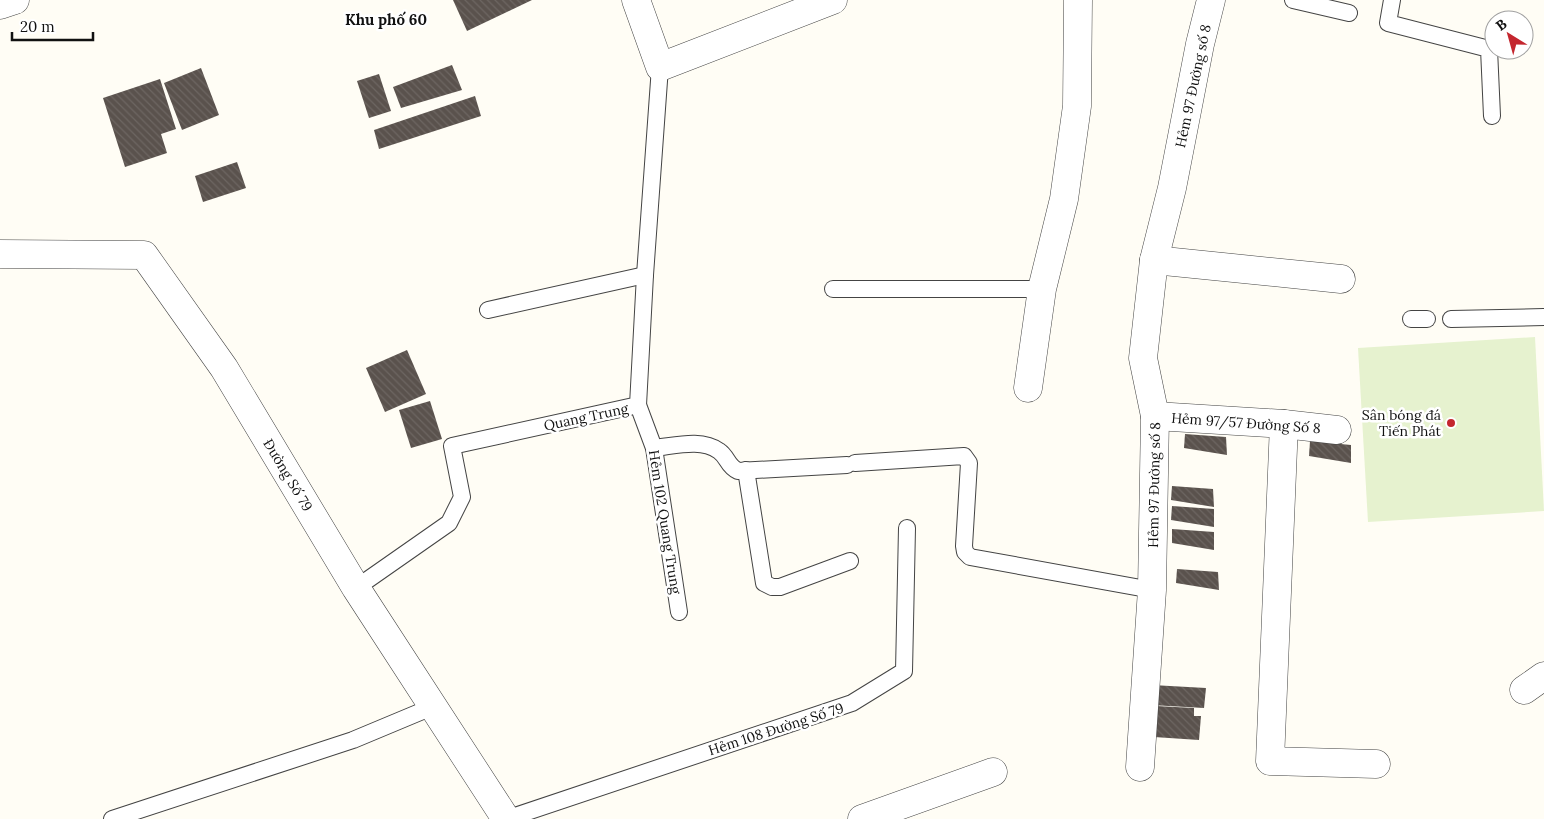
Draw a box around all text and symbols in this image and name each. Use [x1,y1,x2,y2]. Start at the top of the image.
scale bar [12,10,94,42]
district label: Khu phố 60 [345,10,427,29]
north arrow [1484,10,1534,60]
text: B [1492,15,1510,35]
text: 20 m [20,17,55,36]
street label: Hẻm 97 Đường số 8 [1171,23,1215,149]
street label: Quang Trung [542,399,630,435]
place label: Sân bóng đá Tiến Phát [1362,406,1442,440]
street label: Hẻm 97/57 Đường Số 8 [1171,409,1322,437]
marker: Sân bóng đá Tiến Phát [1445,417,1457,429]
street label: Hẻm 97 Đường số 8 [1144,422,1164,548]
street label: Đường Số 79 [259,436,317,514]
street label: Hẻm 102 Quang Trung [645,449,685,596]
street label: Hẻm 108 Đường Số 79 [706,699,846,759]

